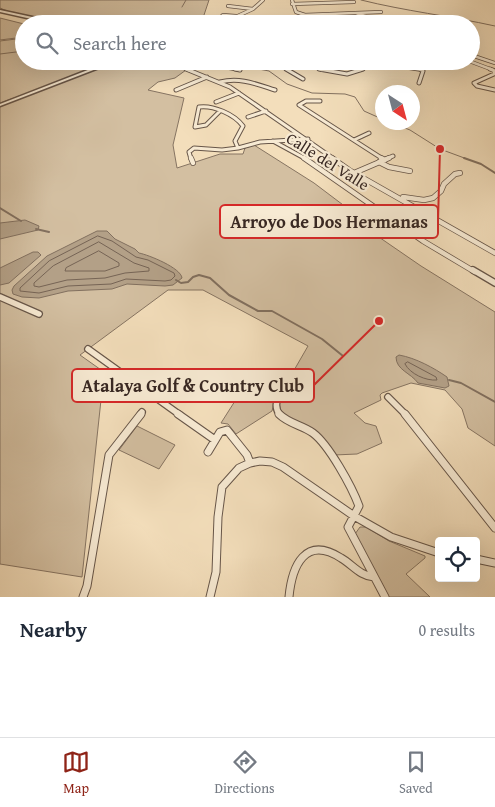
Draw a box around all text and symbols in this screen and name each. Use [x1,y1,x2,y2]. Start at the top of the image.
search box [15,15,480,70]
icon: search [33,29,61,57]
text: Search here [73,29,167,57]
north arrow [375,85,420,130]
street label: Calle del Valle [282,126,374,196]
callout: Arroyo de Dos Hermanas [220,205,438,238]
text: Arroyo de Dos Hermanas [230,208,428,235]
callout: Atalaya Golf & Country Club [72,369,314,402]
text: Atalaya Golf & Country Club [82,372,304,399]
map controls [435,537,480,582]
button: locate [435,537,480,582]
text: Nearby [20,614,87,645]
text: 0 results [418,618,475,642]
tab: Map [62,748,90,798]
tab: Directions [214,748,275,798]
tab: Saved [399,748,433,798]

